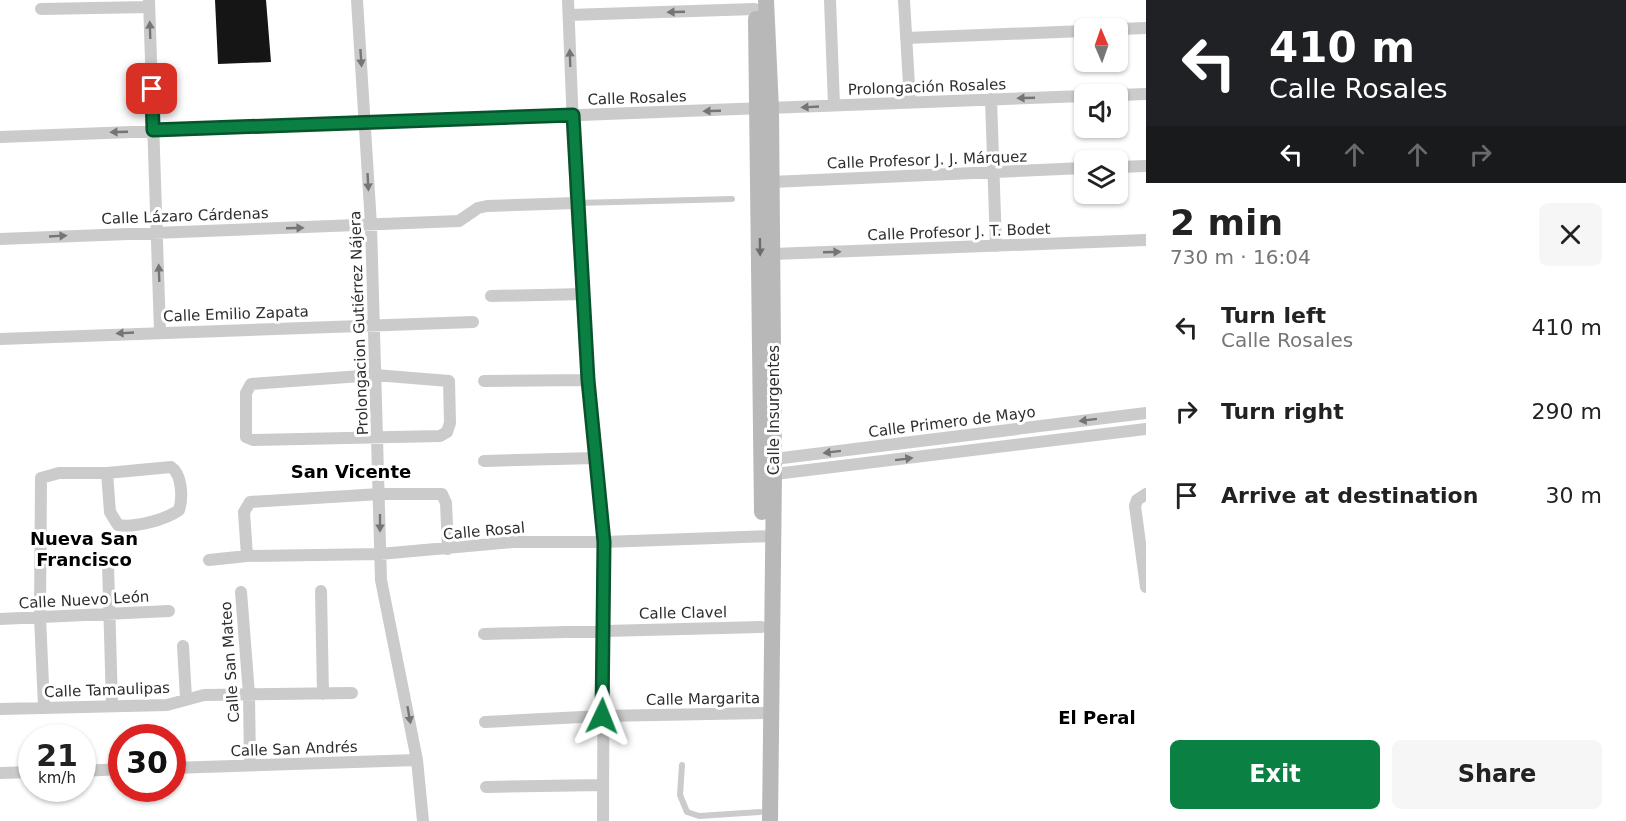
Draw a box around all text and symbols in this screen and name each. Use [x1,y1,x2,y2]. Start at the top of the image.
one-way arrow [666,7,685,16]
north arrow [1074,18,1128,72]
map controls [1074,18,1128,204]
one-way arrow [145,21,154,40]
text: 410 m [1269,23,1415,72]
icon: left [1170,24,1248,102]
one-way arrow [566,48,575,67]
one-way arrow [356,49,365,68]
pin [126,63,177,114]
icon: arrive [135,72,168,105]
text: Calle Rosales [1269,73,1447,104]
street label: Prolongación Rosales [848,75,1007,99]
button: sound [1074,84,1128,138]
street label: Calle Rosales [587,87,687,109]
one-way arrow [1017,93,1036,102]
one-way arrow [801,102,820,111]
one-way arrow [703,106,722,116]
one-way arrow [109,127,128,137]
icon: left [1275,138,1308,171]
icon: ahead [1338,138,1371,171]
icon: ahead [1401,138,1434,171]
icon: right [1464,138,1497,171]
street label: Calle Profesor J. J. Márquez [827,148,1028,172]
button: layers [1074,150,1128,204]
one-way arrow [364,172,373,191]
text: 2 min [1170,202,1283,243]
button: close [1539,203,1602,266]
street label: Calle Lázaro Cárdenas [101,204,269,228]
street label: Prolongacion Gutiérrez Nájera [346,211,372,435]
street label: Calle Profesor J. T. Bodet [867,220,1051,244]
one-way arrow [286,223,305,232]
one-way arrow [49,231,68,240]
one-way arrow [755,238,765,257]
text: 730 m · 16:04 [1170,245,1311,269]
one-way arrow [822,247,841,256]
one-way arrow [154,264,163,283]
street label: Calle Emilio Zapata [163,302,309,326]
text: Turn left [1221,303,1326,328]
icon: left [1170,311,1203,344]
text: 410 m [1532,315,1602,340]
text: Calle Rosales [1221,328,1353,352]
one-way arrow [115,329,134,338]
street label: Calle Insurgentes [765,345,783,475]
icon: right [1170,395,1203,428]
text: Turn right [1221,399,1344,424]
text: 290 m [1532,399,1602,424]
street label: Calle Primero de Mayo [867,403,1037,441]
one-way arrow [1078,415,1097,425]
one-way arrow [822,447,841,457]
one-way arrow [895,454,914,463]
district label: San Vicente [291,461,411,482]
icon: arrive [1170,479,1203,512]
text: Arrive at destination [1221,483,1478,508]
text: 30 m [1546,483,1602,508]
one-way arrow [375,514,385,533]
street label: Calle Rosal [442,518,526,544]
district label: Nueva San Francisco [30,528,138,570]
street label: Calle Nuevo León [18,588,150,612]
street label: Calle San Mateo [217,601,243,723]
street label: Calle Clavel [639,603,727,623]
street label: Calle Tamaulipas [44,679,170,701]
position arrow [570,684,634,748]
street label: Calle Margarita [646,689,760,709]
one-way arrow [405,706,414,725]
district label: El Peral [1058,707,1136,728]
speed limit sign: 30 [108,724,186,802]
text: 21 [36,738,78,773]
street label: Calle San Andrés [230,738,358,760]
button: Exit [1170,740,1380,809]
button: Share [1392,740,1602,809]
text: km/h [38,769,76,787]

